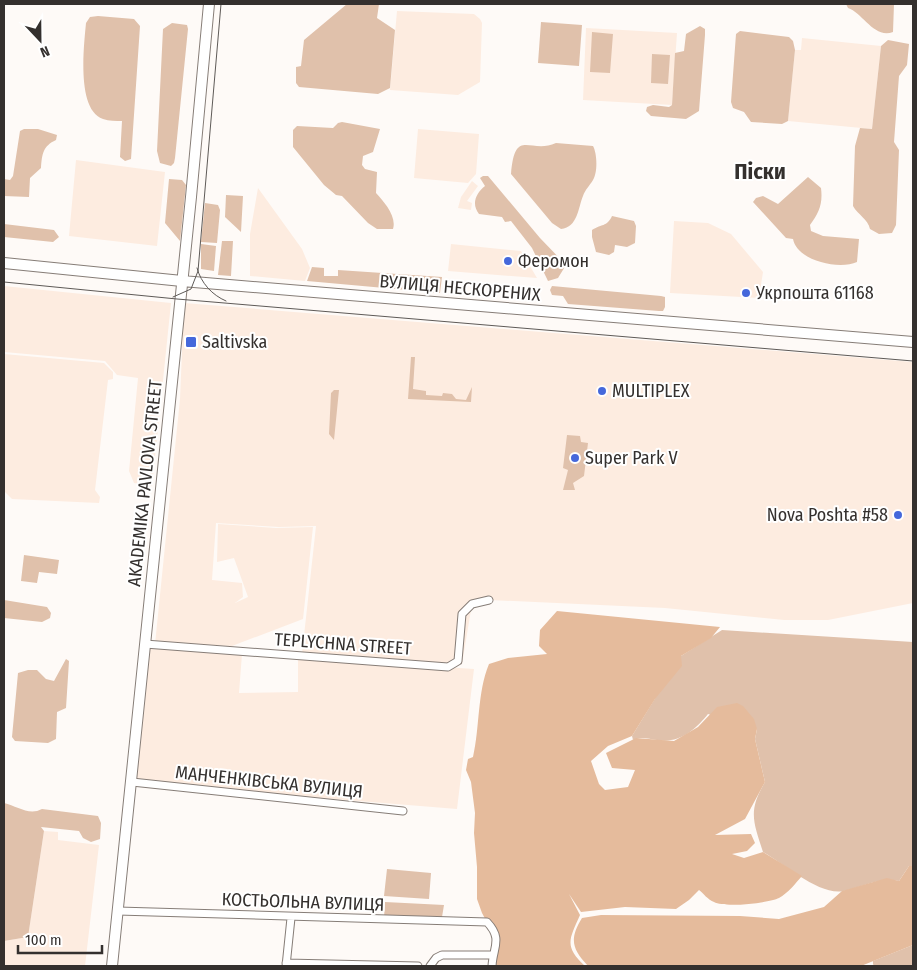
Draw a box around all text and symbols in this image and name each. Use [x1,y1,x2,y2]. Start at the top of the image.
north arrow [15,15,65,65]
text: N [38,42,52,61]
district label: Піски [734,158,786,185]
place label: Феромон [518,250,589,272]
marker: Феромон [502,255,514,267]
street label: ВУЛИЦЯ НЕСКОРЕНИХ [379,270,542,306]
place label: Укрпошта 61168 [755,282,874,304]
marker: Укрпошта 61168 [740,287,752,299]
place label: Saltivska [202,331,267,353]
marker: Saltivska [184,335,198,349]
street label: AKADEMIKA PAVLOVA STREET [123,378,167,587]
place label: MULTIPLEX [612,380,690,402]
marker: MULTIPLEX [596,385,608,397]
place label: Super Park V [585,447,679,469]
marker: Super Park V [569,452,581,464]
place label: Nova Poshta #58 [767,504,888,526]
marker: Nova Poshta #58 [892,509,904,521]
street label: TEPLYCHNA STREET [274,628,413,660]
street label: МАНЧЕНКІВСЬКА ВУЛИЦЯ [174,761,364,803]
street label: КОСТЬОЛЬНА ВУЛИЦЯ [221,888,385,916]
scale bar [18,922,101,954]
text: 100 m [25,931,62,949]

